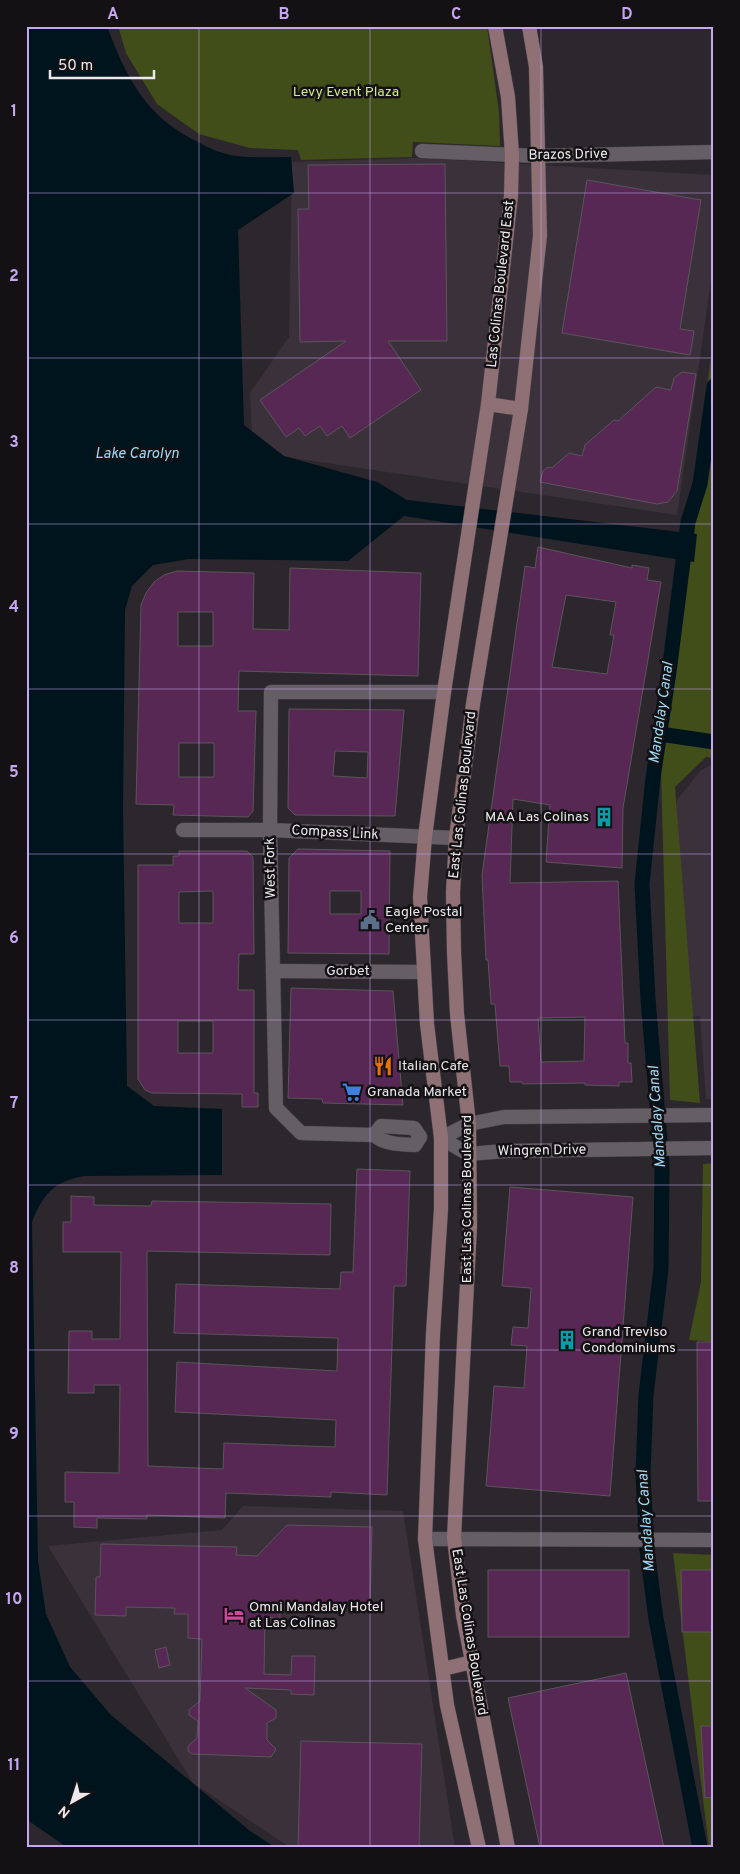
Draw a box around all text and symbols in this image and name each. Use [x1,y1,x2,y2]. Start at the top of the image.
text: A [107,5,119,25]
text: B [278,5,290,25]
text: C [451,5,461,25]
text: D [621,5,633,25]
scale bar [50,48,154,80]
text: 50 m [58,57,93,76]
park label: Levy Event Plaza [293,84,399,101]
text: 1 [11,102,17,122]
street label: Brazos Drive [528,146,608,164]
street label: Las Colinas Boulevard East [484,199,518,369]
text: 2 [9,267,19,287]
text: 3 [9,433,19,453]
water label: Lake Carolyn [95,445,179,464]
text: 4 [9,598,19,618]
water label: Mandalay Canal [645,660,679,765]
street label: East Las Colinas Boulevard [446,710,480,880]
text: 5 [9,763,19,783]
building icon: MAA Las Colinas [593,806,615,828]
place label: MAA Las Colinas [485,809,589,826]
street label: Compass Link [291,822,379,844]
street label: West Fork [262,837,280,899]
place label: Eagle Postal Center [385,904,462,937]
public building icon: Eagle Postal Center [359,909,381,931]
text: 6 [9,929,19,949]
street label: Gorbet [326,963,370,980]
restaurant icon: Italian Cafe [372,1055,394,1077]
place label: Italian Cafe [398,1058,469,1075]
water label: Mandalay Canal [645,1064,671,1169]
supermarket icon: Granada Market [341,1081,363,1103]
place label: Granada Market [367,1084,467,1101]
text: 7 [10,1094,18,1114]
street label: East Las Colinas Boulevard [459,1115,476,1283]
street label: Wingren Drive [498,1142,586,1160]
text: 8 [9,1259,19,1279]
place label: Grand Treviso Condominiums [582,1324,676,1357]
building icon: Grand Treviso Condominiums [556,1329,578,1351]
text: 9 [9,1425,19,1445]
water label: Mandalay Canal [634,1468,660,1573]
street label: East Las Colinas Boulevard [447,1548,491,1716]
text: 10 [6,1590,22,1610]
place label: Omni Mandalay Hotel at Las Colinas [249,1599,383,1632]
hotel icon: Omni Mandalay Hotel at Las Colinas [223,1604,245,1626]
text: 11 [8,1756,20,1776]
north arrow [48,1776,98,1826]
text: N [56,1801,74,1821]

